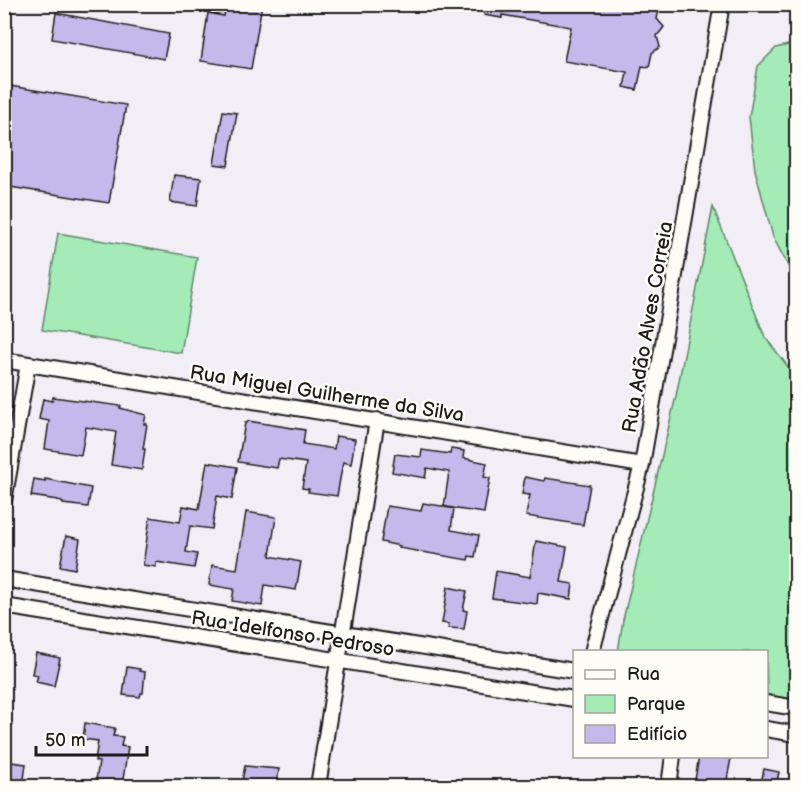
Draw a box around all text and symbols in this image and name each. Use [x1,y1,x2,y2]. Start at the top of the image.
street label: Rua Adão Alves Correia [618,220,678,435]
street label: Rua Miguel Guilherme da Silva [188,360,466,428]
street label: Rua Idelfonso Pedroso [190,606,396,662]
legend [573,650,768,758]
text: Rua [627,664,660,685]
text: Parque [627,694,685,715]
scale bar [36,719,147,757]
text: Edifício [627,724,687,745]
text: 50 m [45,730,86,751]

